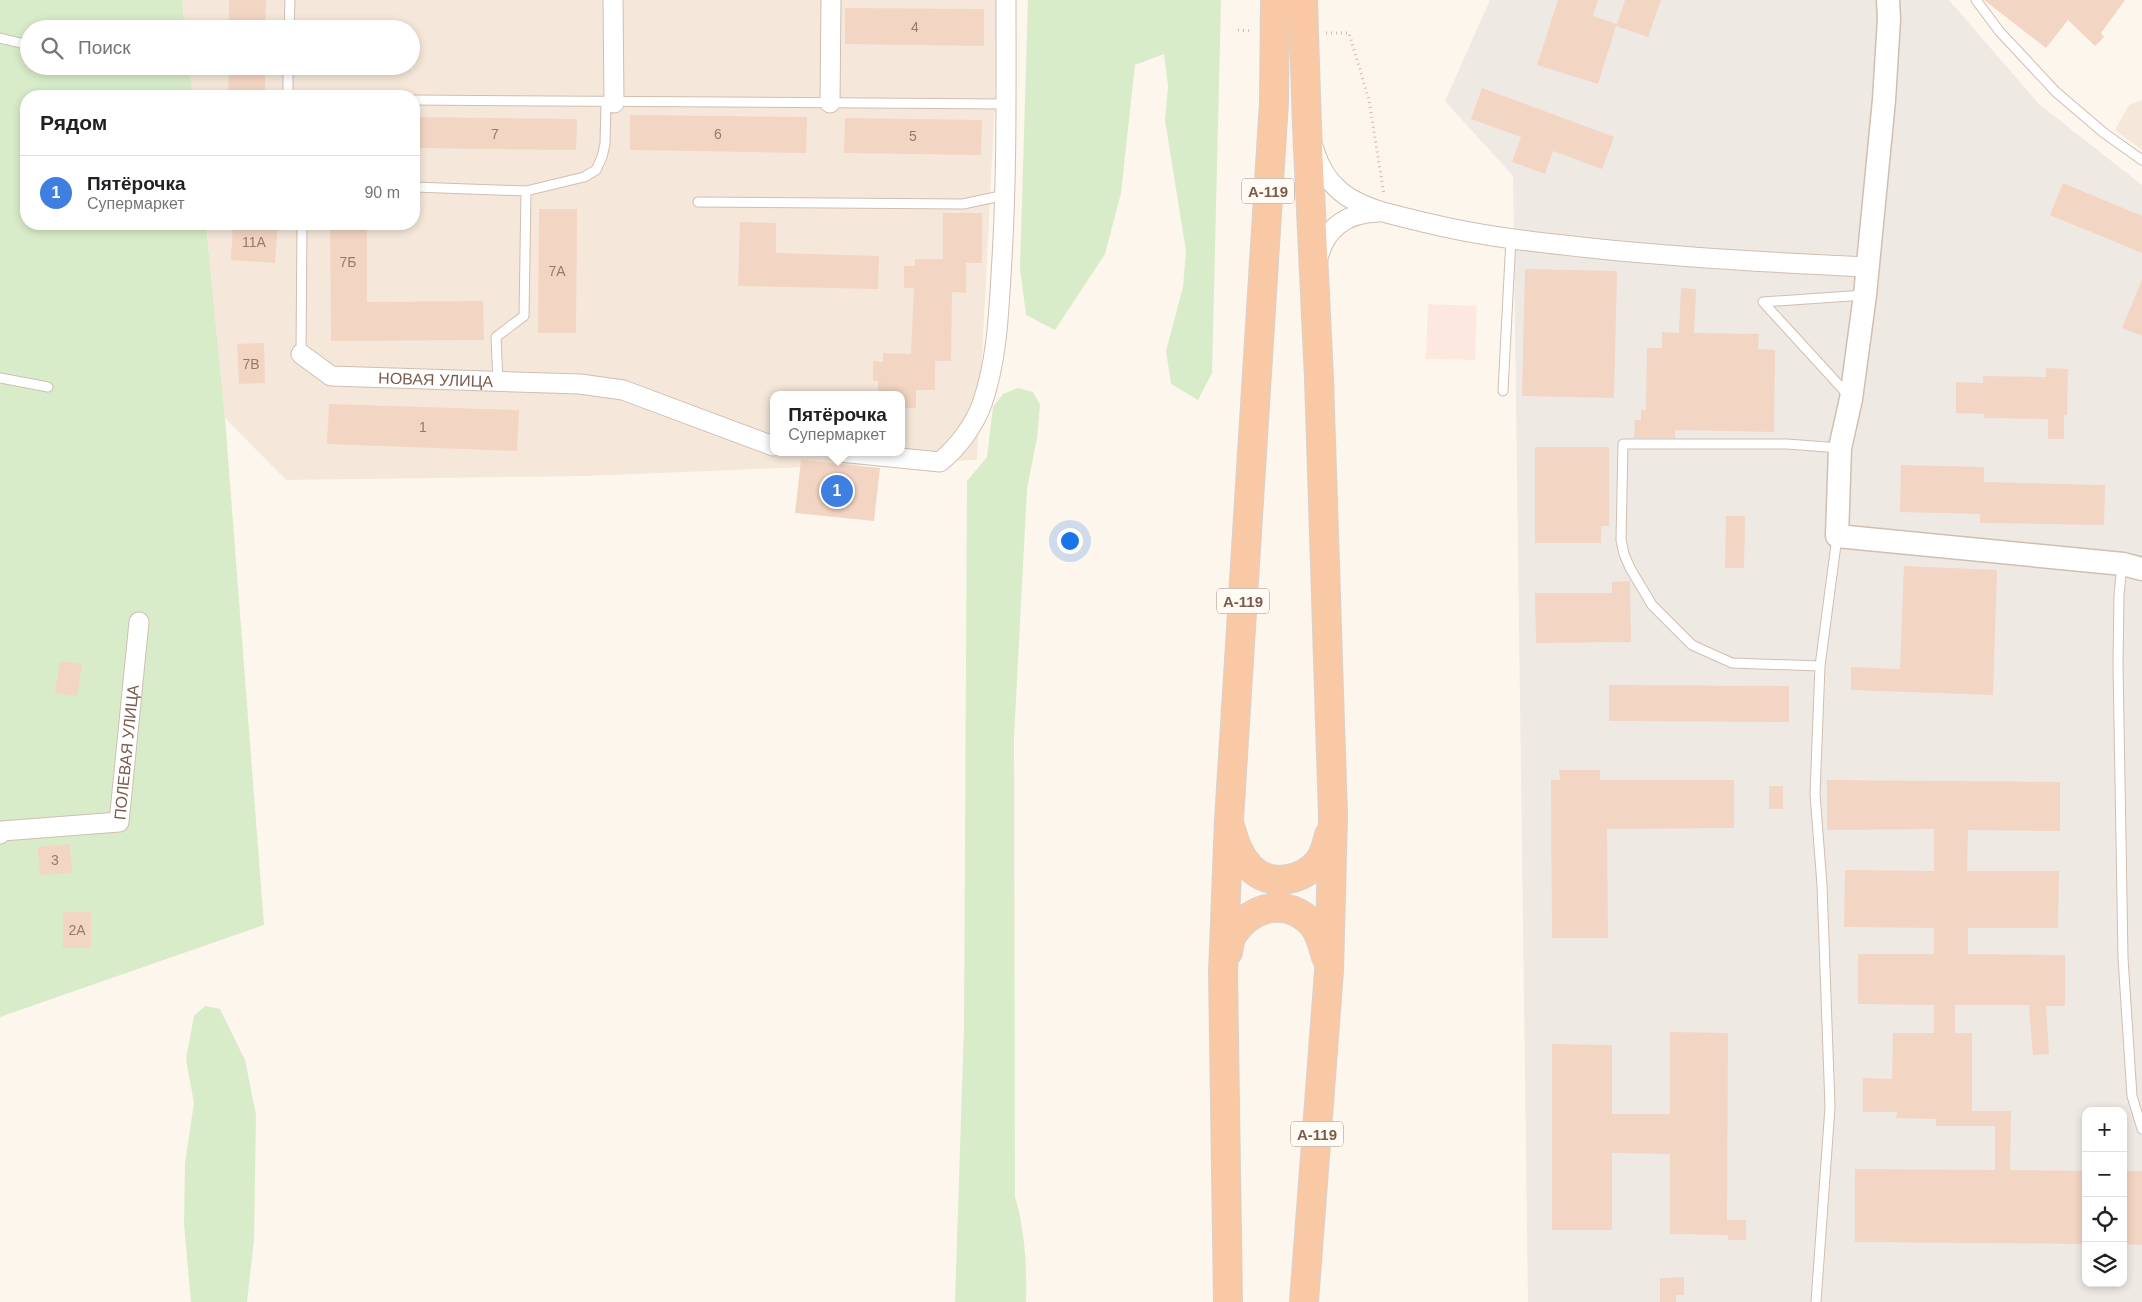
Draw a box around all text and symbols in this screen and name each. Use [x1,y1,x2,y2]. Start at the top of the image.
house number: 4 [911,19,919,35]
search box [20,20,420,75]
icon: search [38,34,66,62]
text: Поиск [78,37,131,58]
text: Рядом [40,111,107,134]
house number: 7 [491,126,499,142]
house number: 6 [714,126,722,142]
house number: 5 [909,128,917,144]
text: Пятёрочка [87,173,185,194]
road number: А-119 [1242,178,1294,204]
text: 1 [52,184,60,201]
text: 90 m [364,184,400,201]
text: Супермаркет [87,195,185,212]
house number: 11А [242,234,267,250]
house number: 7Б [340,254,356,270]
house number: 7А [548,263,566,279]
house number: 7В [242,356,260,372]
street label: НОВАЯ УЛИЦА [378,369,494,390]
popup [770,391,905,456]
text: Пятёрочка [788,404,887,425]
house number: 1 [419,419,427,435]
text: Супермаркет [788,426,886,443]
pin: 1 [821,472,853,510]
your location [1057,528,1083,554]
road number: А-119 [1217,588,1269,614]
street label: ПОЛЕВАЯ УЛИЦА [111,684,141,821]
house number: 3 [51,852,59,868]
house number: 2А [68,922,86,938]
map controls [2082,1107,2127,1287]
button: + [2082,1107,2127,1152]
road number: А-119 [1291,1122,1343,1146]
button: − [2082,1152,2127,1197]
button: locate [2082,1197,2127,1242]
button: layers [2082,1242,2127,1287]

